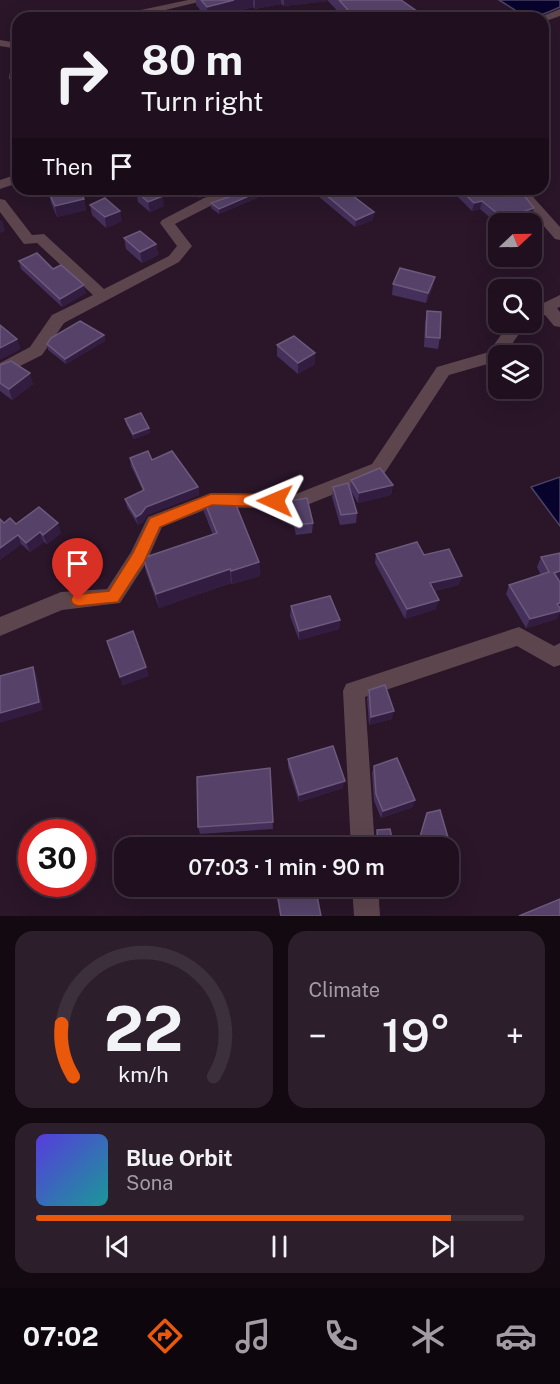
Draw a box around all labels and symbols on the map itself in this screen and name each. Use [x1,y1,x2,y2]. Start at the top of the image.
north arrow [488,213,542,267]
position arrow [243,469,307,533]
pin [52,538,103,600]
speed limit sign: 30 [18,819,96,897]

